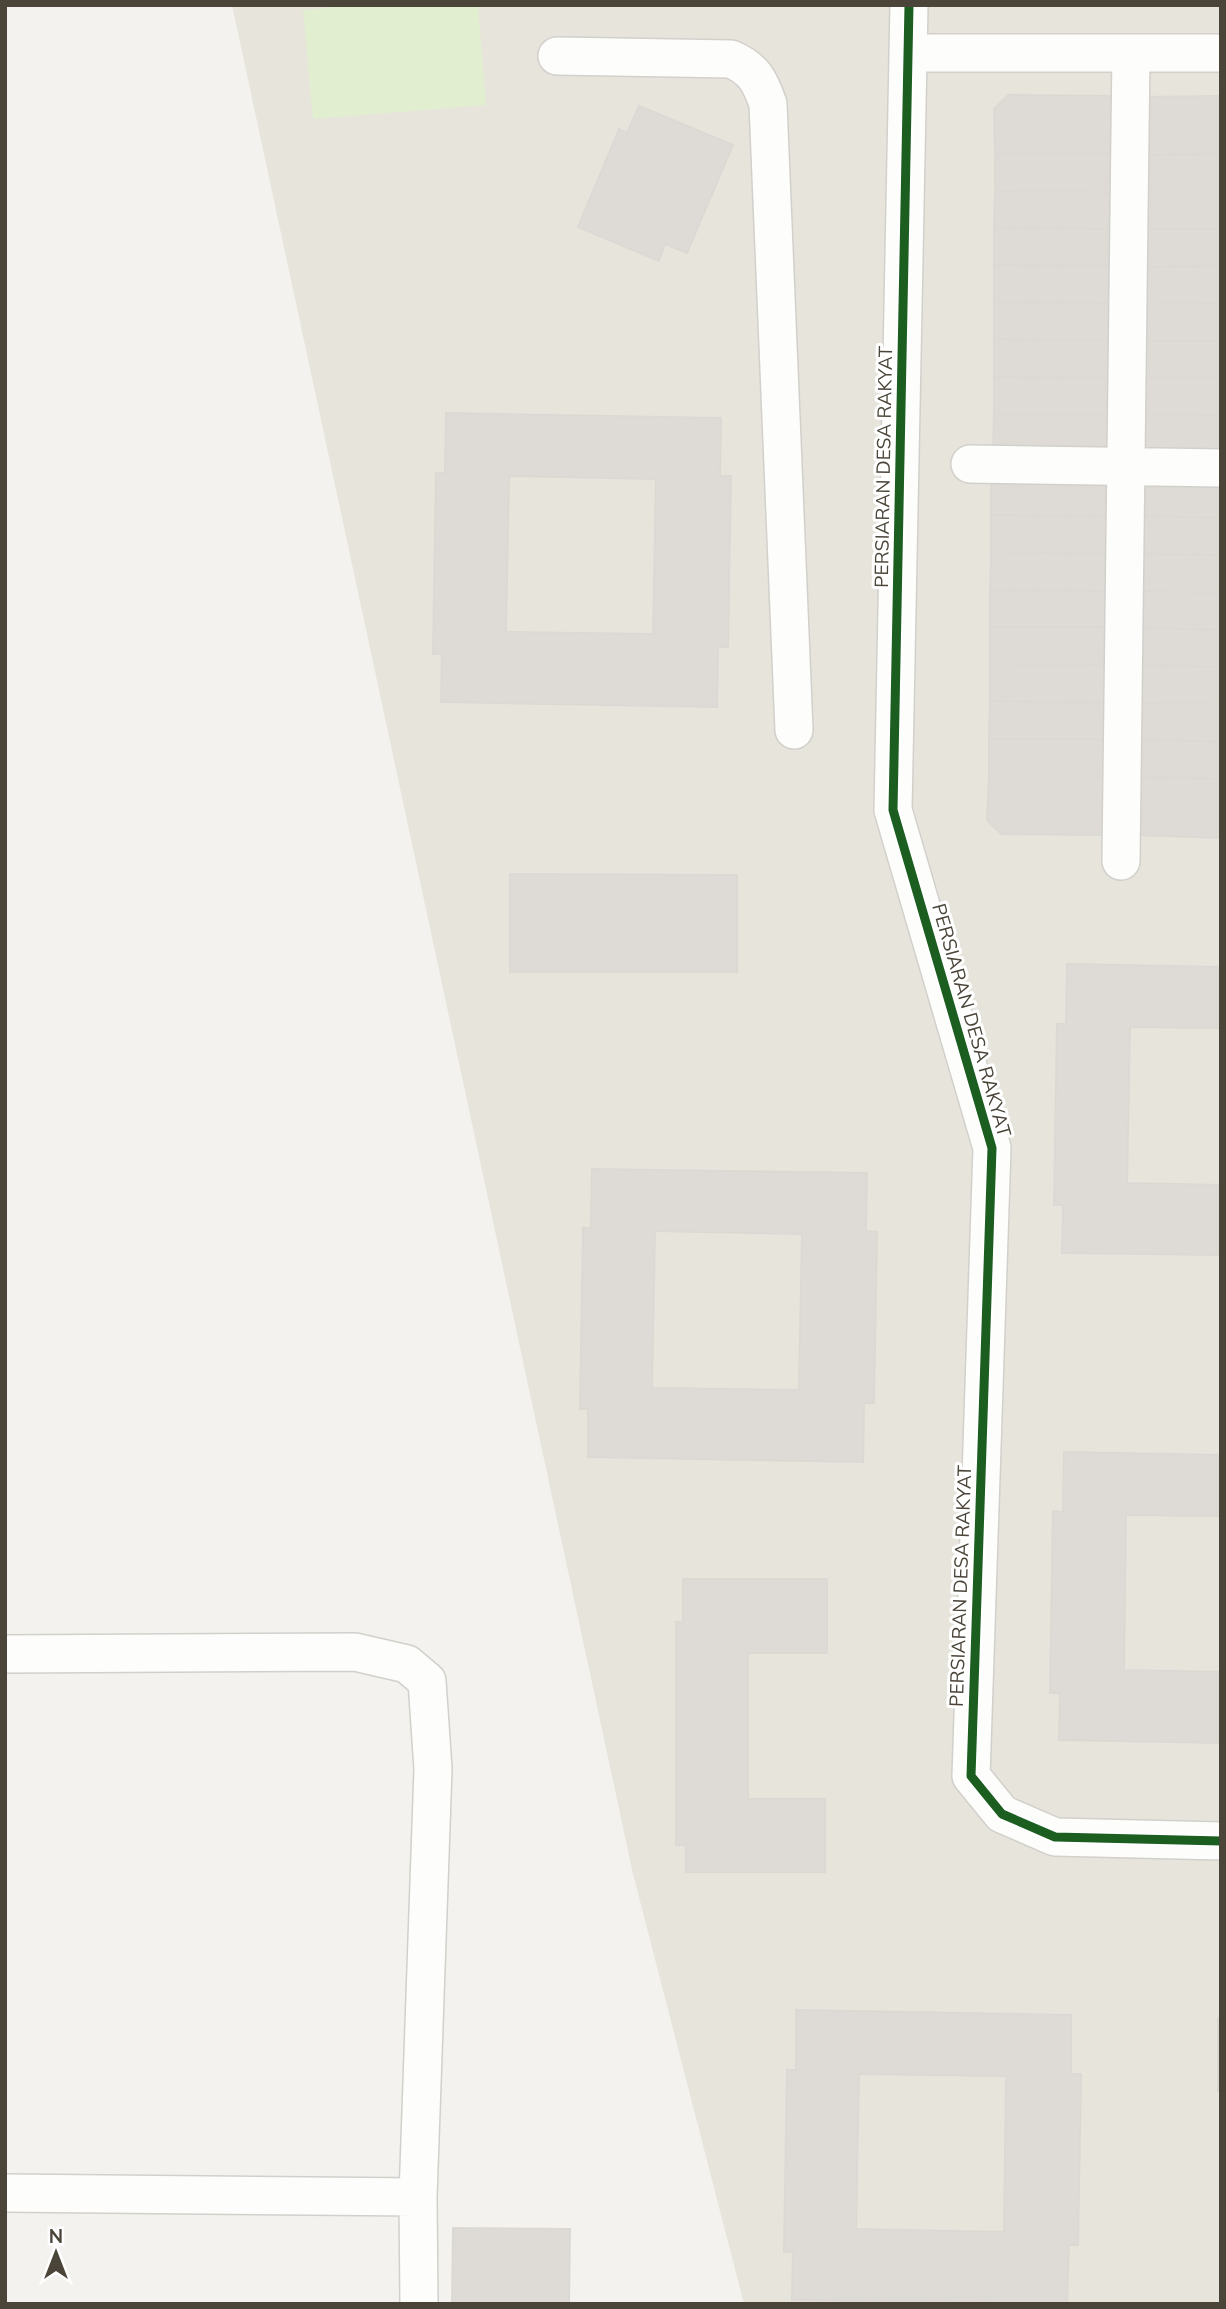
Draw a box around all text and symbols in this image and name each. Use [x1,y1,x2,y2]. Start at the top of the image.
street label: PERSIARAN DESA RAKYAT [869,345,897,588]
street label: PERSIARAN DESA RAKYAT [927,900,1017,1140]
street label: PERSIARAN DESA RAKYAT [944,1464,976,1707]
north arrow [21,2218,91,2288]
text: N [49,2224,63,2248]

